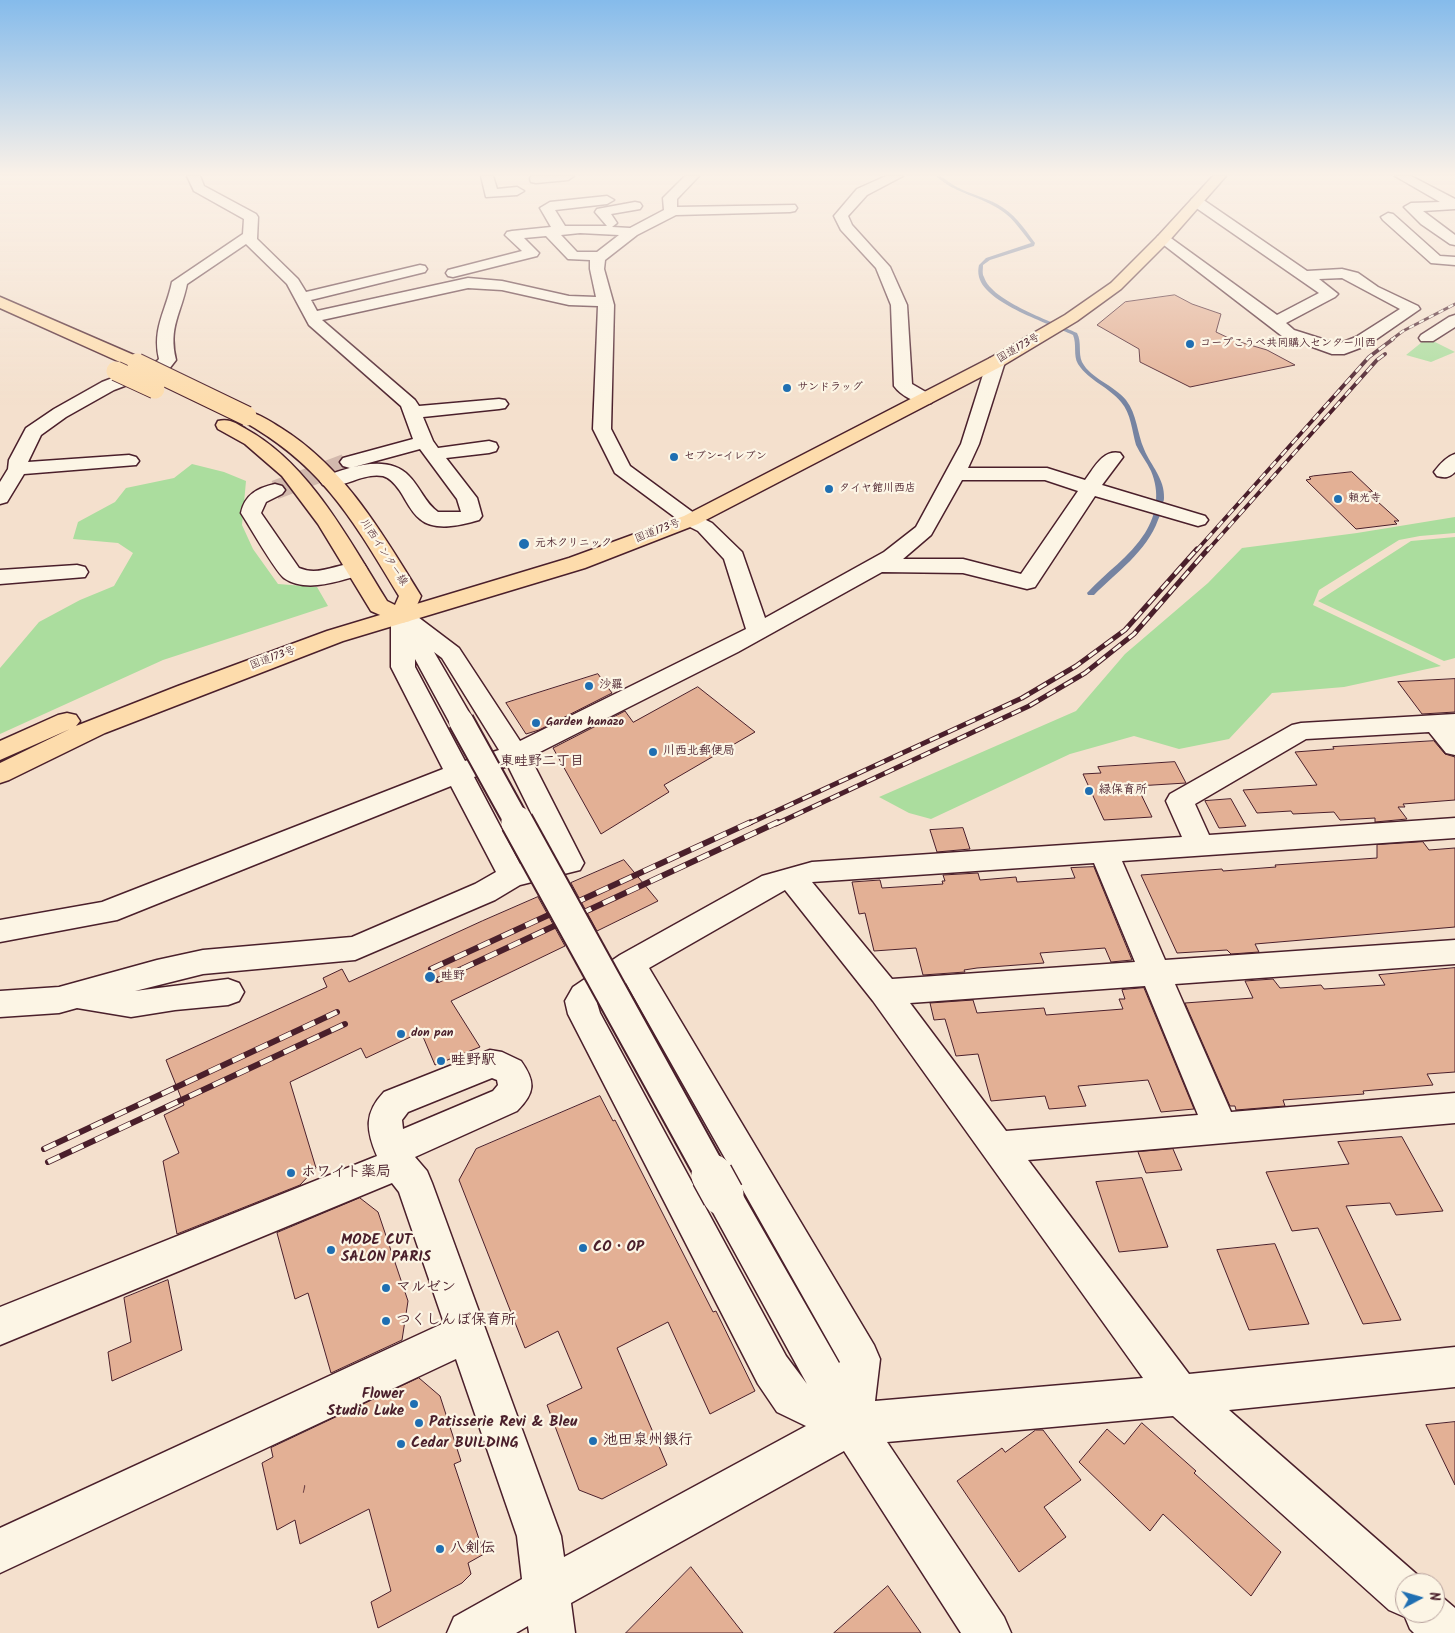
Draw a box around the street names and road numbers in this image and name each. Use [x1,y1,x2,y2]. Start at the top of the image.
street label: 国道173号 [995,331,1043,367]
street label: 川西インター線 [356,517,410,589]
street label: 国道173号 [633,517,683,547]
street label: 国道173号 [248,645,298,673]

